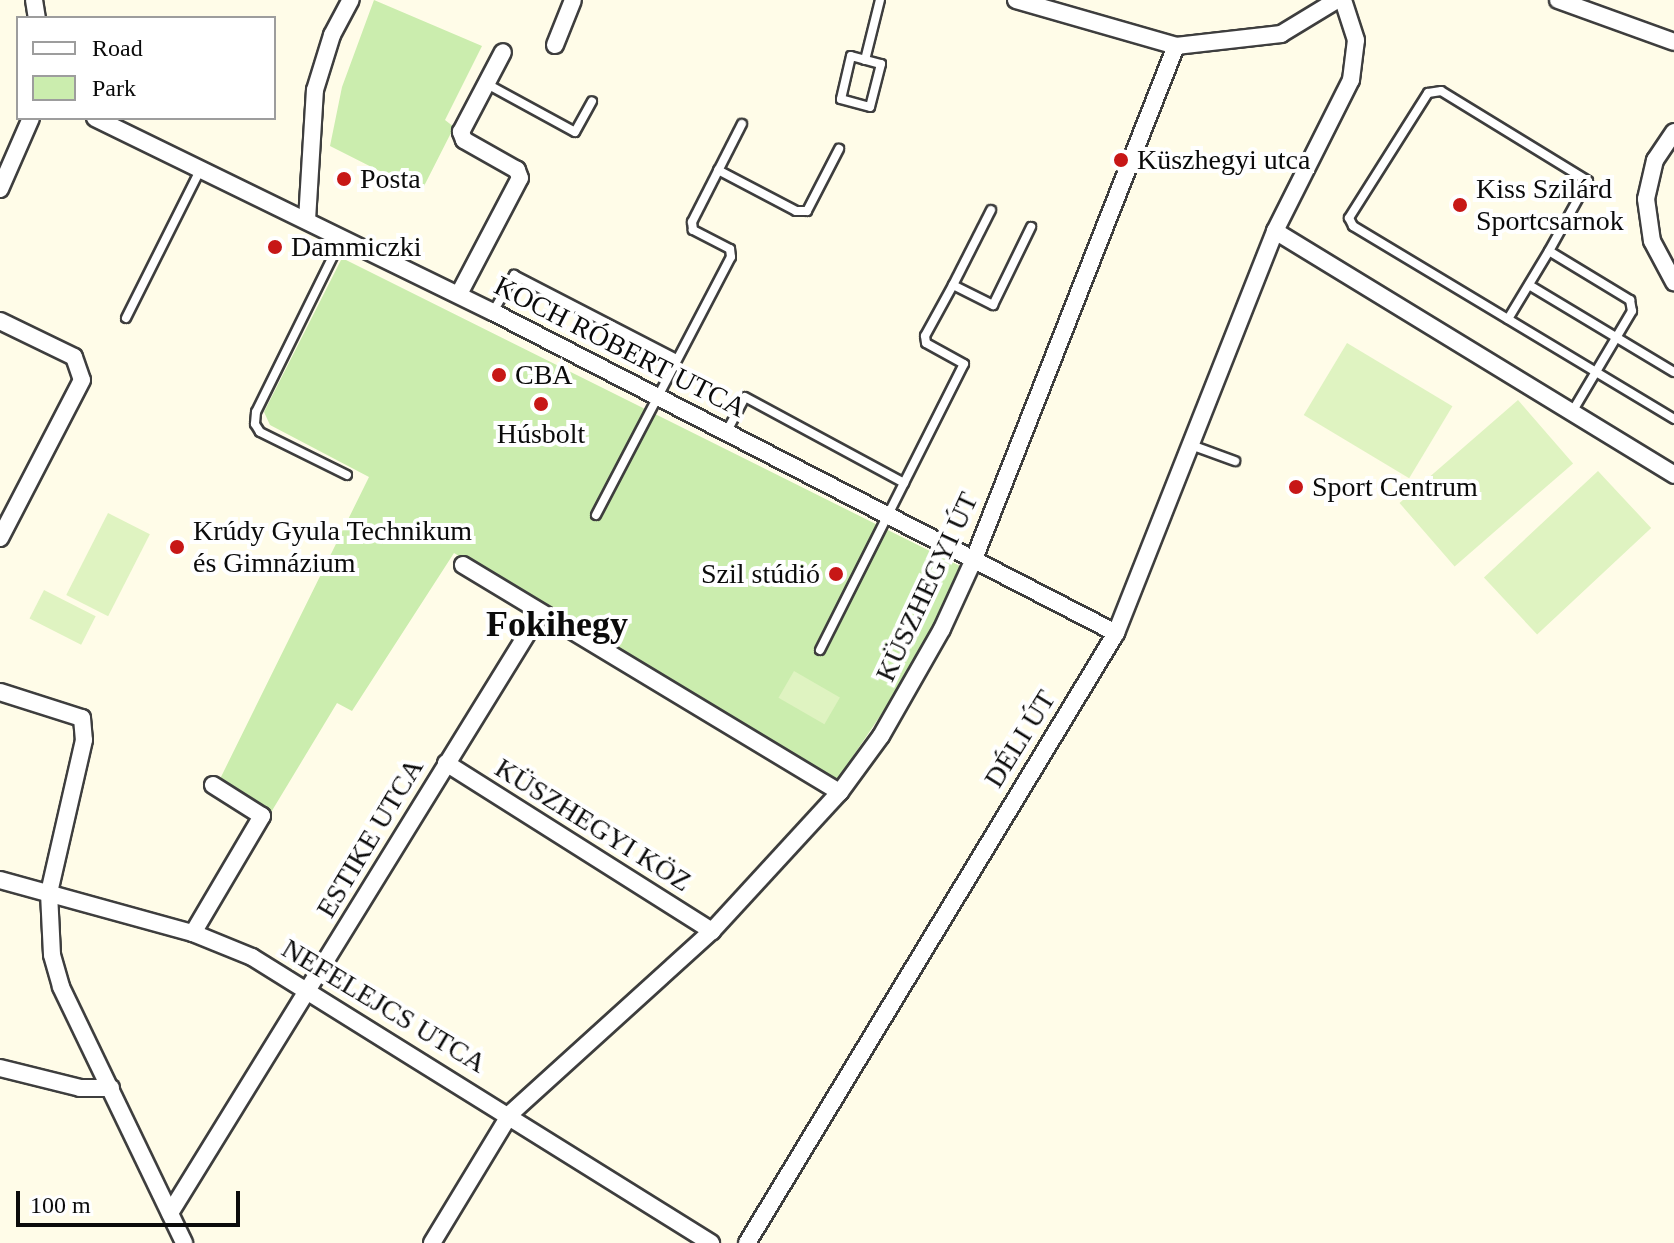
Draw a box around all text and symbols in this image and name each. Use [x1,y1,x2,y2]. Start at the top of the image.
legend [16,16,276,120]
text: Road [92,35,143,61]
text: Park [92,75,136,101]
place label: Küszhegyi utca [1137,143,1310,177]
marker: Küszhegyi utca [1112,151,1130,169]
place label: Posta [360,162,421,196]
marker: Posta [335,170,353,188]
place label: Kiss Szilárd Sportcsarnok [1476,172,1624,238]
marker: Kiss Szilárd Sportcsarnok [1451,196,1469,214]
place label: Dammiczki [291,230,422,264]
marker: Dammiczki [266,238,284,256]
street label: KOCH RÓBERT UTCA [488,269,752,425]
place label: CBA [515,358,573,392]
marker: CBA [490,366,508,384]
marker: Húsbolt [532,395,550,413]
place label: Húsbolt [497,417,585,451]
place label: Sport Centrum [1312,470,1478,504]
marker: Sport Centrum [1287,478,1305,496]
street label: KÜSZHEGYI ÚT [869,487,985,687]
place label: Krúdy Gyula Technikum és Gimnázium [193,514,473,580]
marker: Krúdy Gyula Technikum és Gimnázium [168,538,186,556]
place label: Szil stúdió [701,557,820,591]
marker: Szil stúdió [827,565,845,583]
district label: Fokihegy [486,603,628,647]
street label: DÉLI ÚT [977,684,1063,794]
street label: KÜSZHEGYI KÖZ [489,751,697,899]
street label: ESTIKE UTCA [309,752,431,924]
street label: NEFELEJCS UTCA [276,932,492,1080]
scale bar [20,1175,244,1225]
text: 100 m [30,1192,91,1218]

